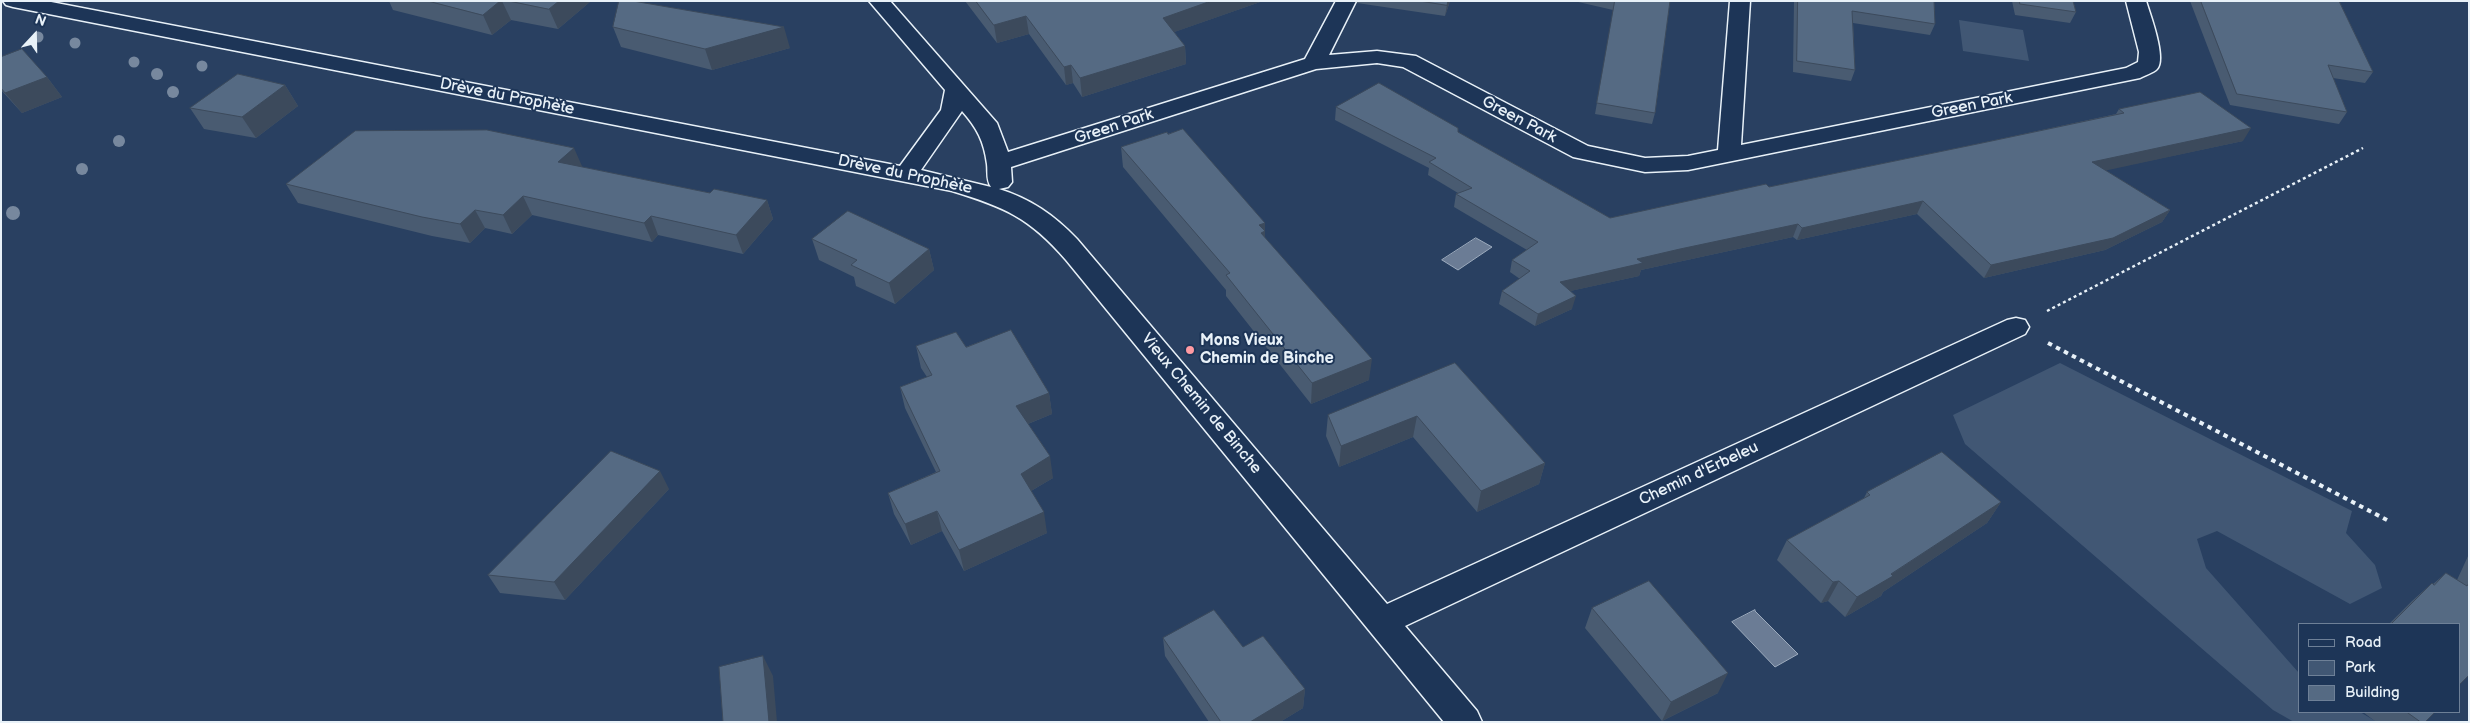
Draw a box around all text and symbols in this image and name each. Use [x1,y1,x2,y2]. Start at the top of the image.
north arrow [10,10,60,60]
text: N [33,11,49,30]
street label: Drève du Prophète [438,75,576,119]
street label: Green Park [1930,89,2014,123]
street label: Green Park [1478,92,1560,148]
street label: Green Park [1072,105,1156,149]
street label: Drève du Prophète [836,151,974,199]
street label: Vieux Chemin de Binche [1137,330,1265,478]
place label: Mons Vieux Chemin de Binche [1200,331,1334,369]
marker: Mons Vieux Chemin de Binche [1184,344,1196,356]
street label: Chemin d'Erbeleu [1636,438,1762,510]
legend [2298,623,2460,713]
text: Road [2345,633,2381,652]
text: Park [2345,658,2375,677]
text: Building [2345,683,2400,702]

